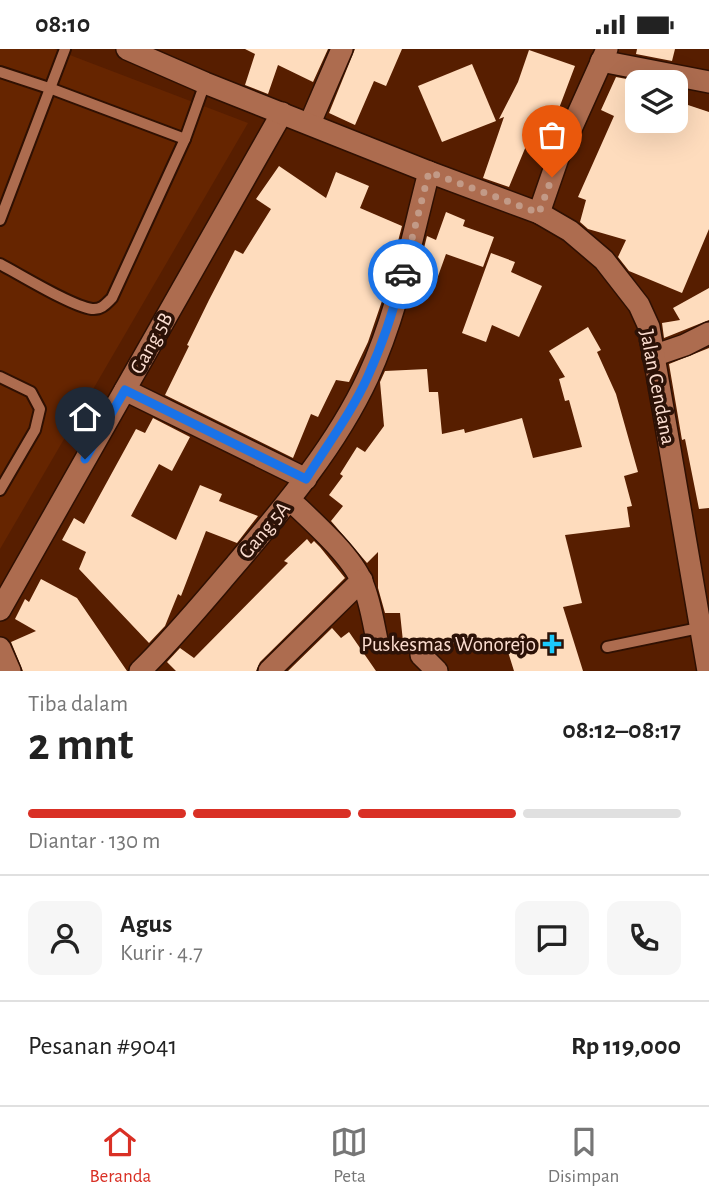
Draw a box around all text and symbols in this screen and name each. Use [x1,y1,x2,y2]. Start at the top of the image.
text: 08:10 [35,11,90,37]
map controls [625,70,688,133]
button: layers [625,70,688,133]
pin [522,105,582,177]
icon: bag [533,116,571,154]
courier [368,239,438,309]
icon: car [384,255,422,293]
street label: Gang 5B [126,309,177,377]
street label: Jalan Cendana [636,328,679,447]
pin [55,387,115,459]
icon: home [66,398,104,436]
street label: Gang 5A [235,498,294,563]
place label: Puskesmas Wonorejo [361,634,536,655]
marker: Puskesmas Wonorejo [542,634,562,654]
text: Tiba dalam [28,693,128,716]
text: 08:12–08:17 [562,717,681,743]
text: 2 mnt [28,722,133,768]
text: Diantar · 130 m [28,830,160,853]
button: person [28,901,102,975]
button: chat [515,901,589,975]
button: phone [607,901,681,975]
text: Agus [120,911,172,937]
text: Kurir · 4.7 [120,942,203,965]
text: Pesanan #9041 [28,1033,177,1059]
text: Rp 119,000 [571,1033,681,1059]
tab: Beranda [90,1123,151,1188]
tab: Peta [330,1123,368,1188]
tab: Disimpan [548,1123,619,1188]

